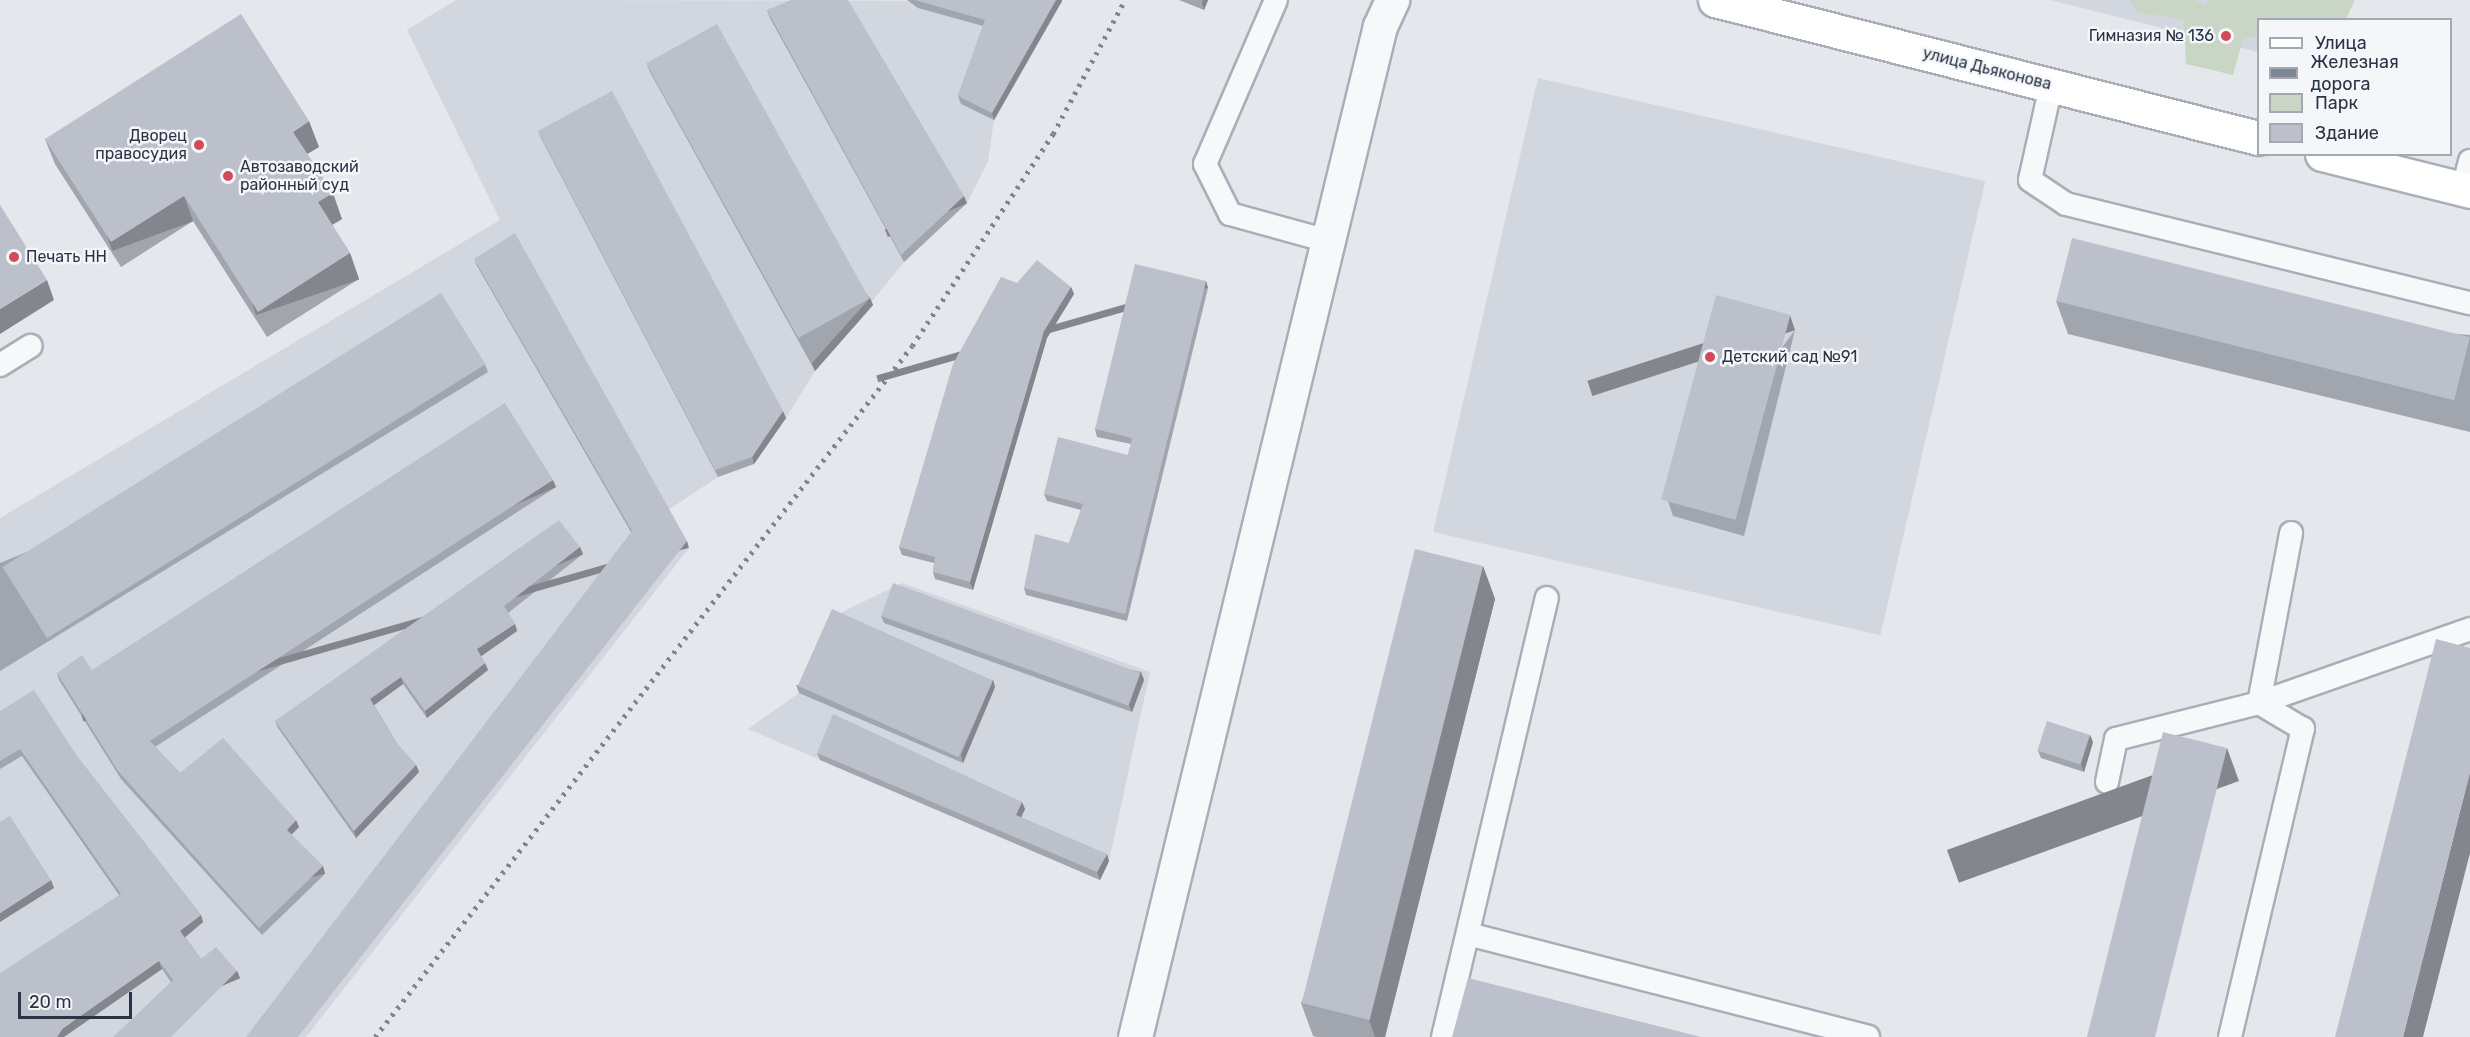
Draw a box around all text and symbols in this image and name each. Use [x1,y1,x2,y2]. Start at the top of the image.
legend [2257,18,2452,156]
place label: Гимназия № 136 [2089,26,2214,46]
marker: Гимназия № 136 [2219,29,2233,43]
text: Улица [2315,32,2367,54]
street label: улица Дьяконова [1921,44,2053,94]
text: Железная дорога [2310,51,2399,95]
text: Парк [2315,92,2358,114]
text: Здание [2315,122,2379,144]
place label: Дворец правосудия [95,126,187,164]
marker: Дворец правосудия [192,138,206,152]
place label: Автозаводский районный суд [240,157,359,195]
marker: Автозаводский районный суд [221,169,235,183]
place label: Печать НН [26,247,107,267]
marker: Печать НН [7,250,21,264]
place label: Детский сад №91 [1722,347,1857,367]
marker: Детский сад №91 [1703,350,1717,364]
scale bar [21,980,135,1018]
text: 20 m [29,991,71,1013]

